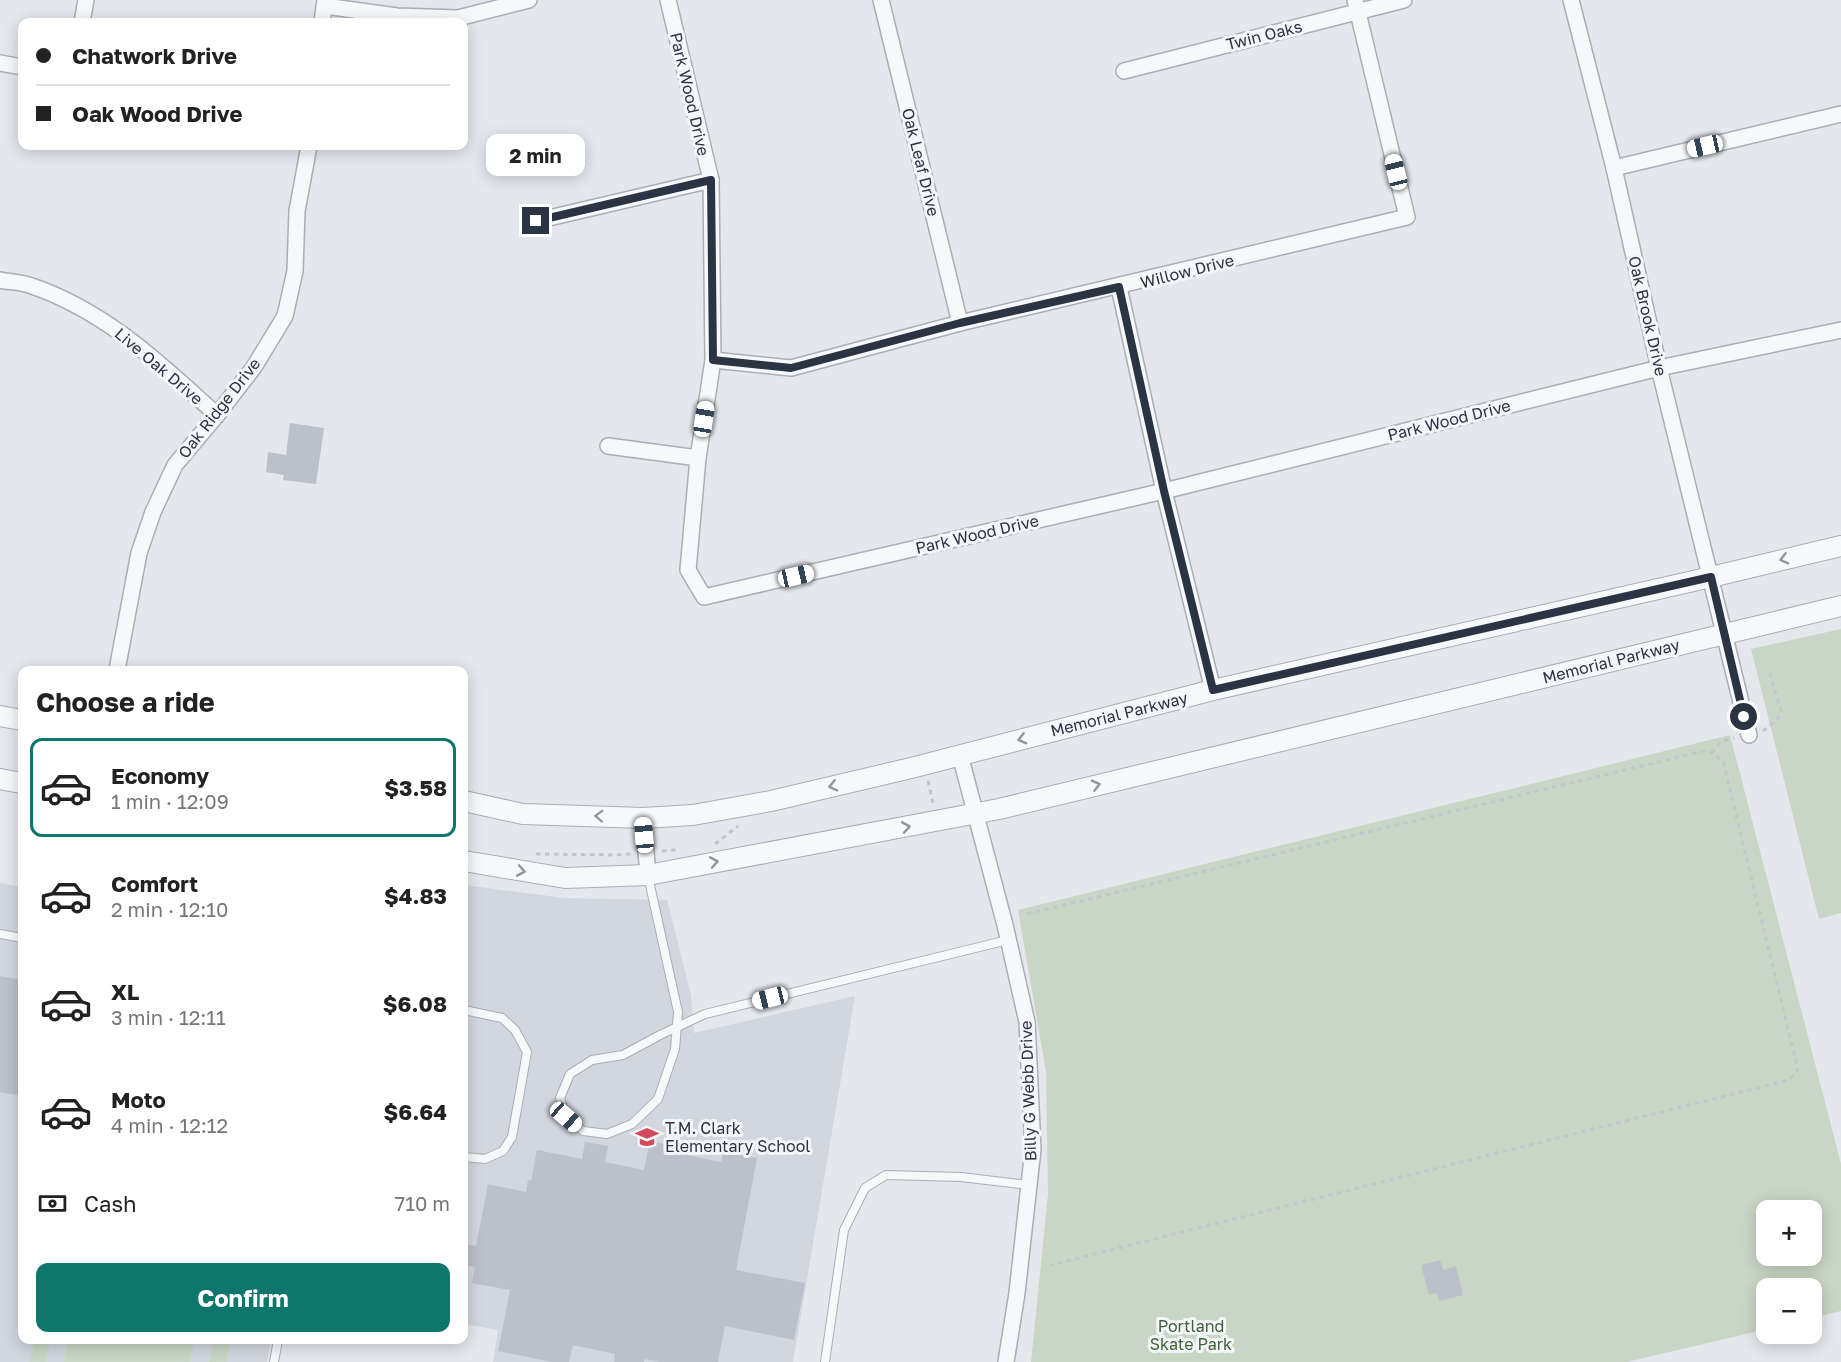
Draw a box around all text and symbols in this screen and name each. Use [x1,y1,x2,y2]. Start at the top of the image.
street label: Twin Oaks [1224,16,1304,54]
street label: Park Wood Drive [666,30,714,158]
text: Chatwork Drive [72,42,237,69]
text: Oak Wood Drive [72,100,242,127]
street label: Oak Leaf Drive [898,106,944,218]
car [1685,133,1725,159]
callout: 2 min [486,134,586,176]
text: 2 min [509,143,562,167]
car [1383,152,1409,192]
route end [522,207,549,234]
street label: Willow Drive [1138,250,1236,292]
street label: Oak Brook Drive [1624,254,1672,378]
street label: Live Oak Drive [111,323,207,409]
street label: Oak Ridge Drive [174,354,264,462]
street label: Park Wood Drive [1385,395,1513,445]
car [692,400,716,438]
street label: Park Wood Drive [913,510,1041,558]
one-way arrow [1779,552,1789,565]
car [776,563,816,589]
street label: Memorial Parkway [1540,634,1682,688]
text: Choose a ride [36,686,215,718]
street label: Memorial Parkway [1048,687,1190,741]
route start [1730,703,1757,730]
one-way arrow [1017,732,1027,745]
icon: car [39,761,93,815]
text: Economy [111,762,209,789]
text: $3.58 [384,774,447,801]
one-way arrow [828,779,838,792]
one-way arrow [1091,779,1101,792]
text: 1 min · 12:09 [111,789,229,813]
one-way arrow [594,810,603,822]
car [633,816,655,854]
one-way arrow [901,821,911,834]
one-way arrow [709,856,719,869]
one-way arrow [517,864,526,876]
icon: car [39,869,93,923]
text: Comfort [111,870,198,897]
text: $4.83 [384,882,447,909]
text: 2 min · 12:10 [111,897,228,921]
icon: car [39,977,93,1031]
text: XL [111,978,139,1005]
car [750,985,790,1011]
text: $6.08 [383,990,447,1017]
text: 3 min · 12:11 [111,1005,226,1029]
street label: Billy G Webb Drive [1016,1020,1040,1162]
icon: car [39,1085,93,1139]
text: Moto [111,1086,166,1113]
text: $6.64 [384,1098,447,1125]
car [547,1098,585,1136]
text: 4 min · 12:12 [111,1113,228,1137]
place label: T.M. Clark Elementary School [665,1118,810,1156]
school or university icon: T.M. Clark Elementary School [634,1124,660,1150]
icon: cash [36,1187,69,1220]
text: Cash [84,1190,137,1217]
text: 710 m [395,1191,450,1215]
map controls [1756,1200,1822,1344]
button: + [1756,1200,1822,1266]
button: Confirm [36,1263,450,1332]
button: − [1756,1278,1822,1344]
park label: Portland Skate Park [1150,1316,1232,1354]

